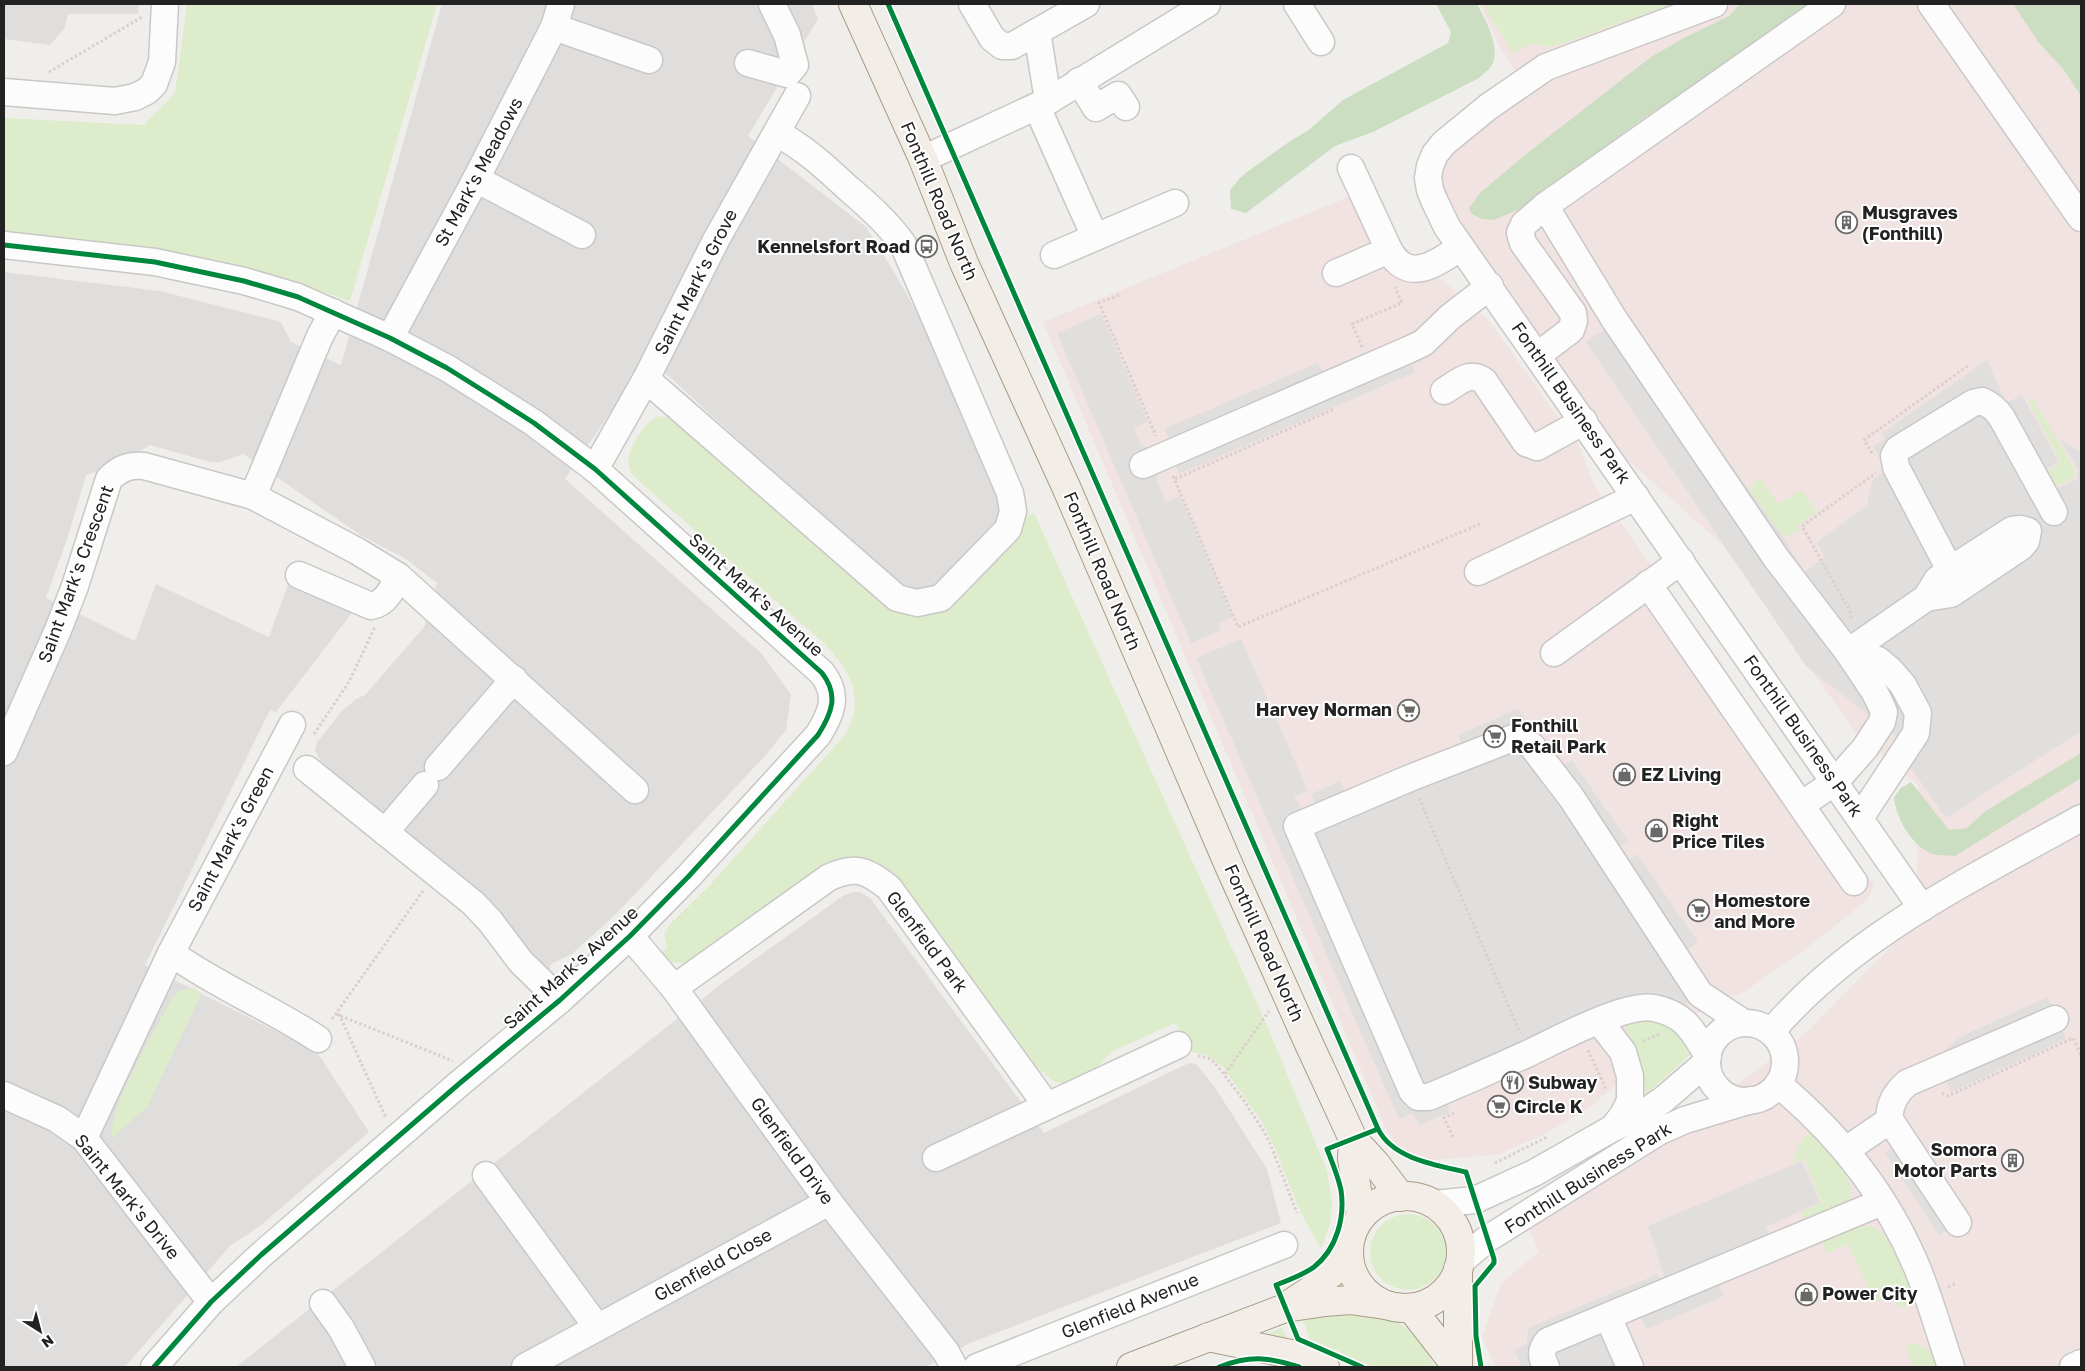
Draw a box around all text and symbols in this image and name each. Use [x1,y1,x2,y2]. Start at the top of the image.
street label: St Mark's Meadows [429,93,527,250]
street label: Fonthill Road North [897,118,983,283]
place label: Musgraves (Fonthill) [1862,201,1958,244]
street label: Saint Mark's Grove [649,205,741,358]
building icon: Musgraves (Fonthill) [1834,211,1858,235]
place label: Kennelsfort Road [757,235,910,257]
bus stop icon: Kennelsfort Road [914,235,938,259]
street label: Fonthill Business Park [1508,317,1636,488]
street label: Saint Mark's Crescent [33,482,117,666]
street label: Fonthill Road North [1060,488,1146,653]
street label: Saint Mark's Avenue [685,528,829,661]
street label: Fonthill Business Park [1740,650,1868,821]
place label: Harvey Norman [1256,698,1392,720]
supermarket icon: Harvey Norman [1396,698,1420,722]
place label: Fonthill Retail Park [1511,714,1607,757]
supermarket icon: Fonthill Retail Park [1483,724,1507,748]
street label: Saint Mark's Green [182,762,278,915]
shop icon: EZ Living [1613,763,1637,787]
place label: EZ Living [1641,763,1721,785]
place label: Right Price Tiles [1672,809,1765,852]
shop icon: Right Price Tiles [1644,819,1668,843]
street label: Fonthill Road North [1220,860,1310,1025]
street label: Glenfield Park [882,886,973,997]
place label: Homestore and More [1714,889,1811,932]
supermarket icon: Homestore and More [1686,899,1710,923]
street label: Saint Mark's Avenue [498,901,642,1034]
restaurant icon: Subway [1500,1071,1524,1095]
place label: Subway [1528,1071,1597,1093]
street label: Glenfield Drive [746,1092,839,1208]
supermarket icon: Circle K [1486,1095,1510,1119]
place label: Circle K [1514,1095,1583,1117]
street label: Fonthill Business Park [1500,1117,1675,1238]
street label: Saint Mark's Drive [70,1129,185,1263]
place label: Somora Motor Parts [1894,1138,1997,1181]
building icon: Somora Motor Parts [2001,1148,2025,1172]
street label: Glenfield Close [650,1223,775,1306]
street label: Glenfield Avenue [1058,1267,1202,1343]
shop icon: Power City [1794,1282,1818,1306]
place label: Power City [1822,1282,1918,1304]
north arrow [15,1306,65,1356]
text: N [39,1332,57,1352]

